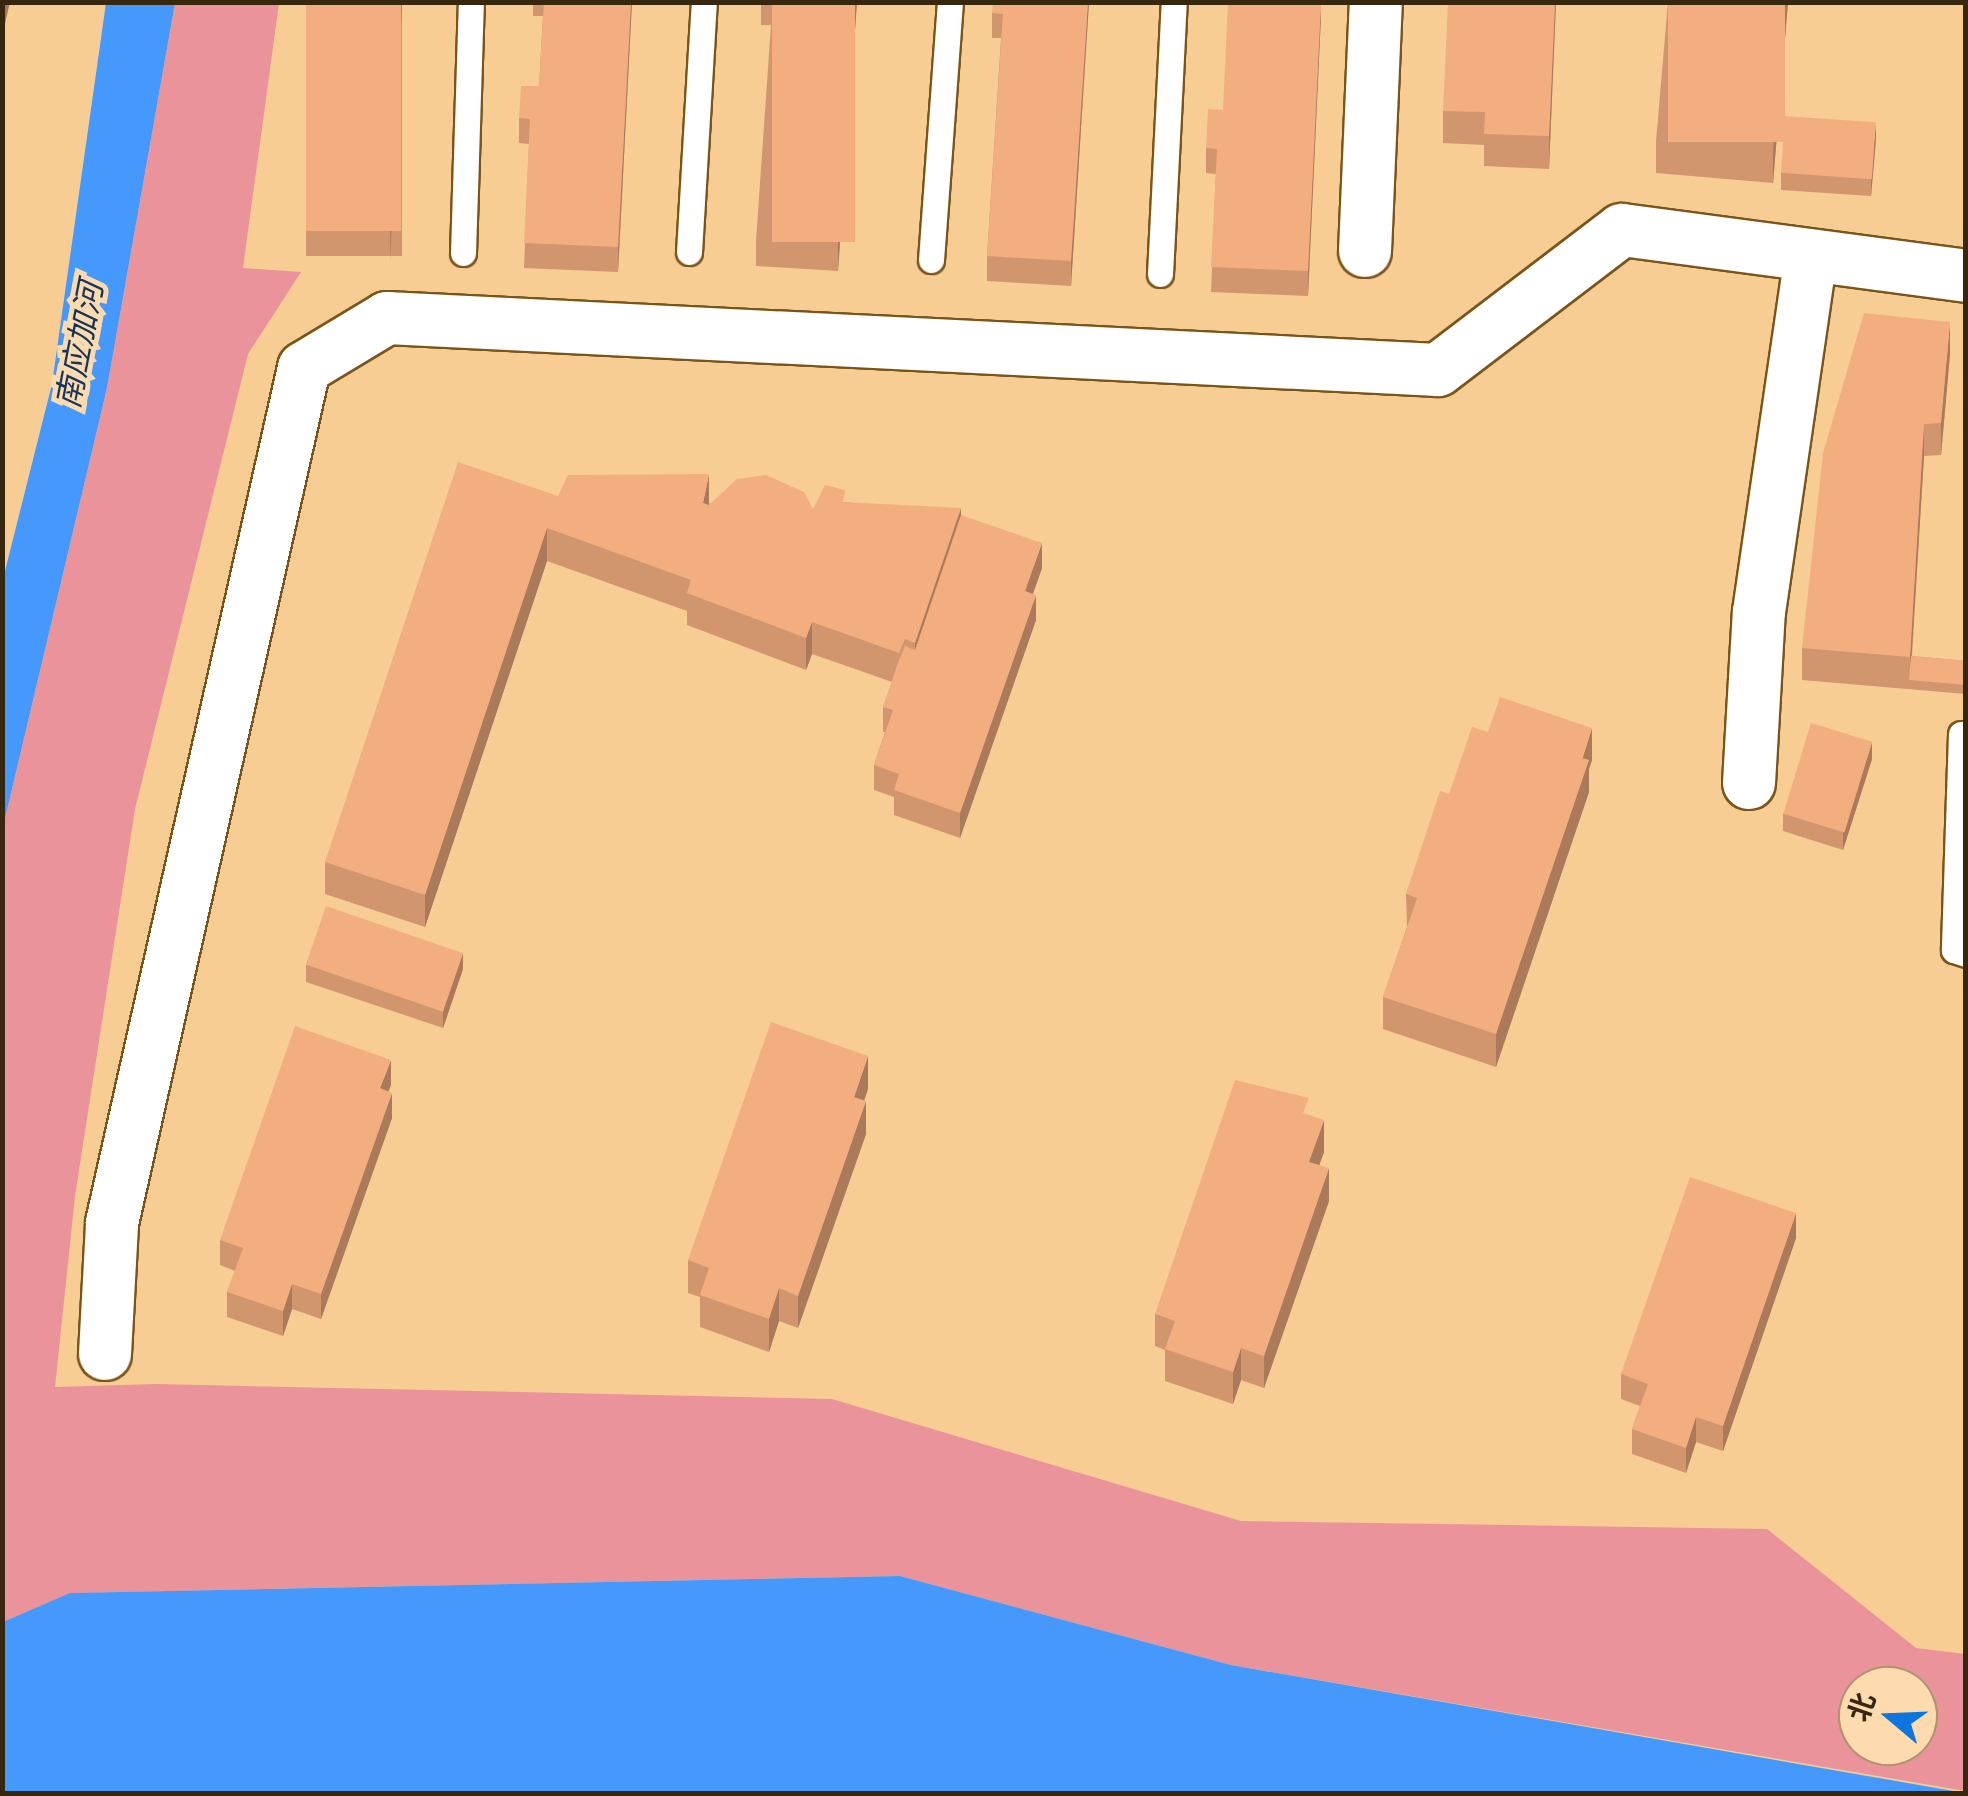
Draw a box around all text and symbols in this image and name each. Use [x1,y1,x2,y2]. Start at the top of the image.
water label: 南应加河 [48,279,110,411]
north arrow [1838,1666,1938,1766]
text: 北 [1839,1687,1883,1726]

